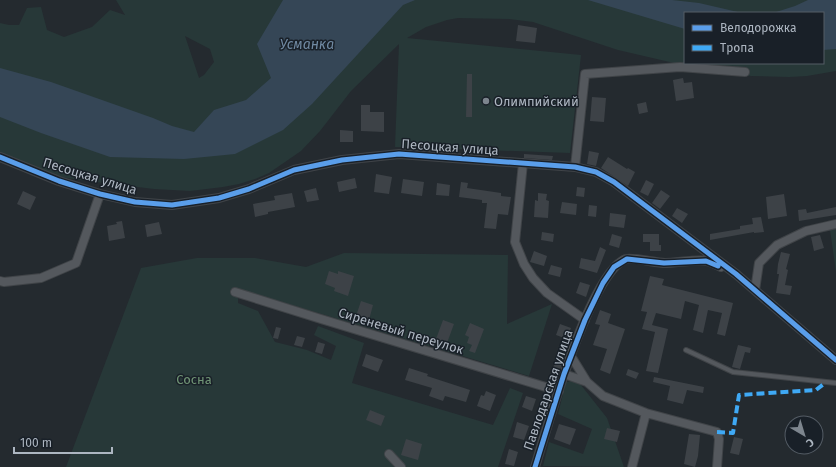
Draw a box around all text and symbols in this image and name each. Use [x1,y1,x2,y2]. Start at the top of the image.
legend [684,12,824,64]
text: Велодорожка [720,21,796,35]
water label: Усманка [280,36,334,53]
text: Тропа [720,41,754,55]
place label: Олимпийский [494,94,579,109]
marker: Олимпийский [481,96,491,106]
street label: Песоцкая улица [401,136,499,158]
street label: Песоцкая улица [41,155,139,197]
street label: Сиреневый переулок [337,305,466,357]
street label: Павлодарская улица [520,328,576,452]
park label: Сосна [176,372,212,387]
north arrow [784,415,824,455]
scale bar [14,429,112,455]
text: С [803,435,816,450]
text: 100 m [20,436,52,450]

